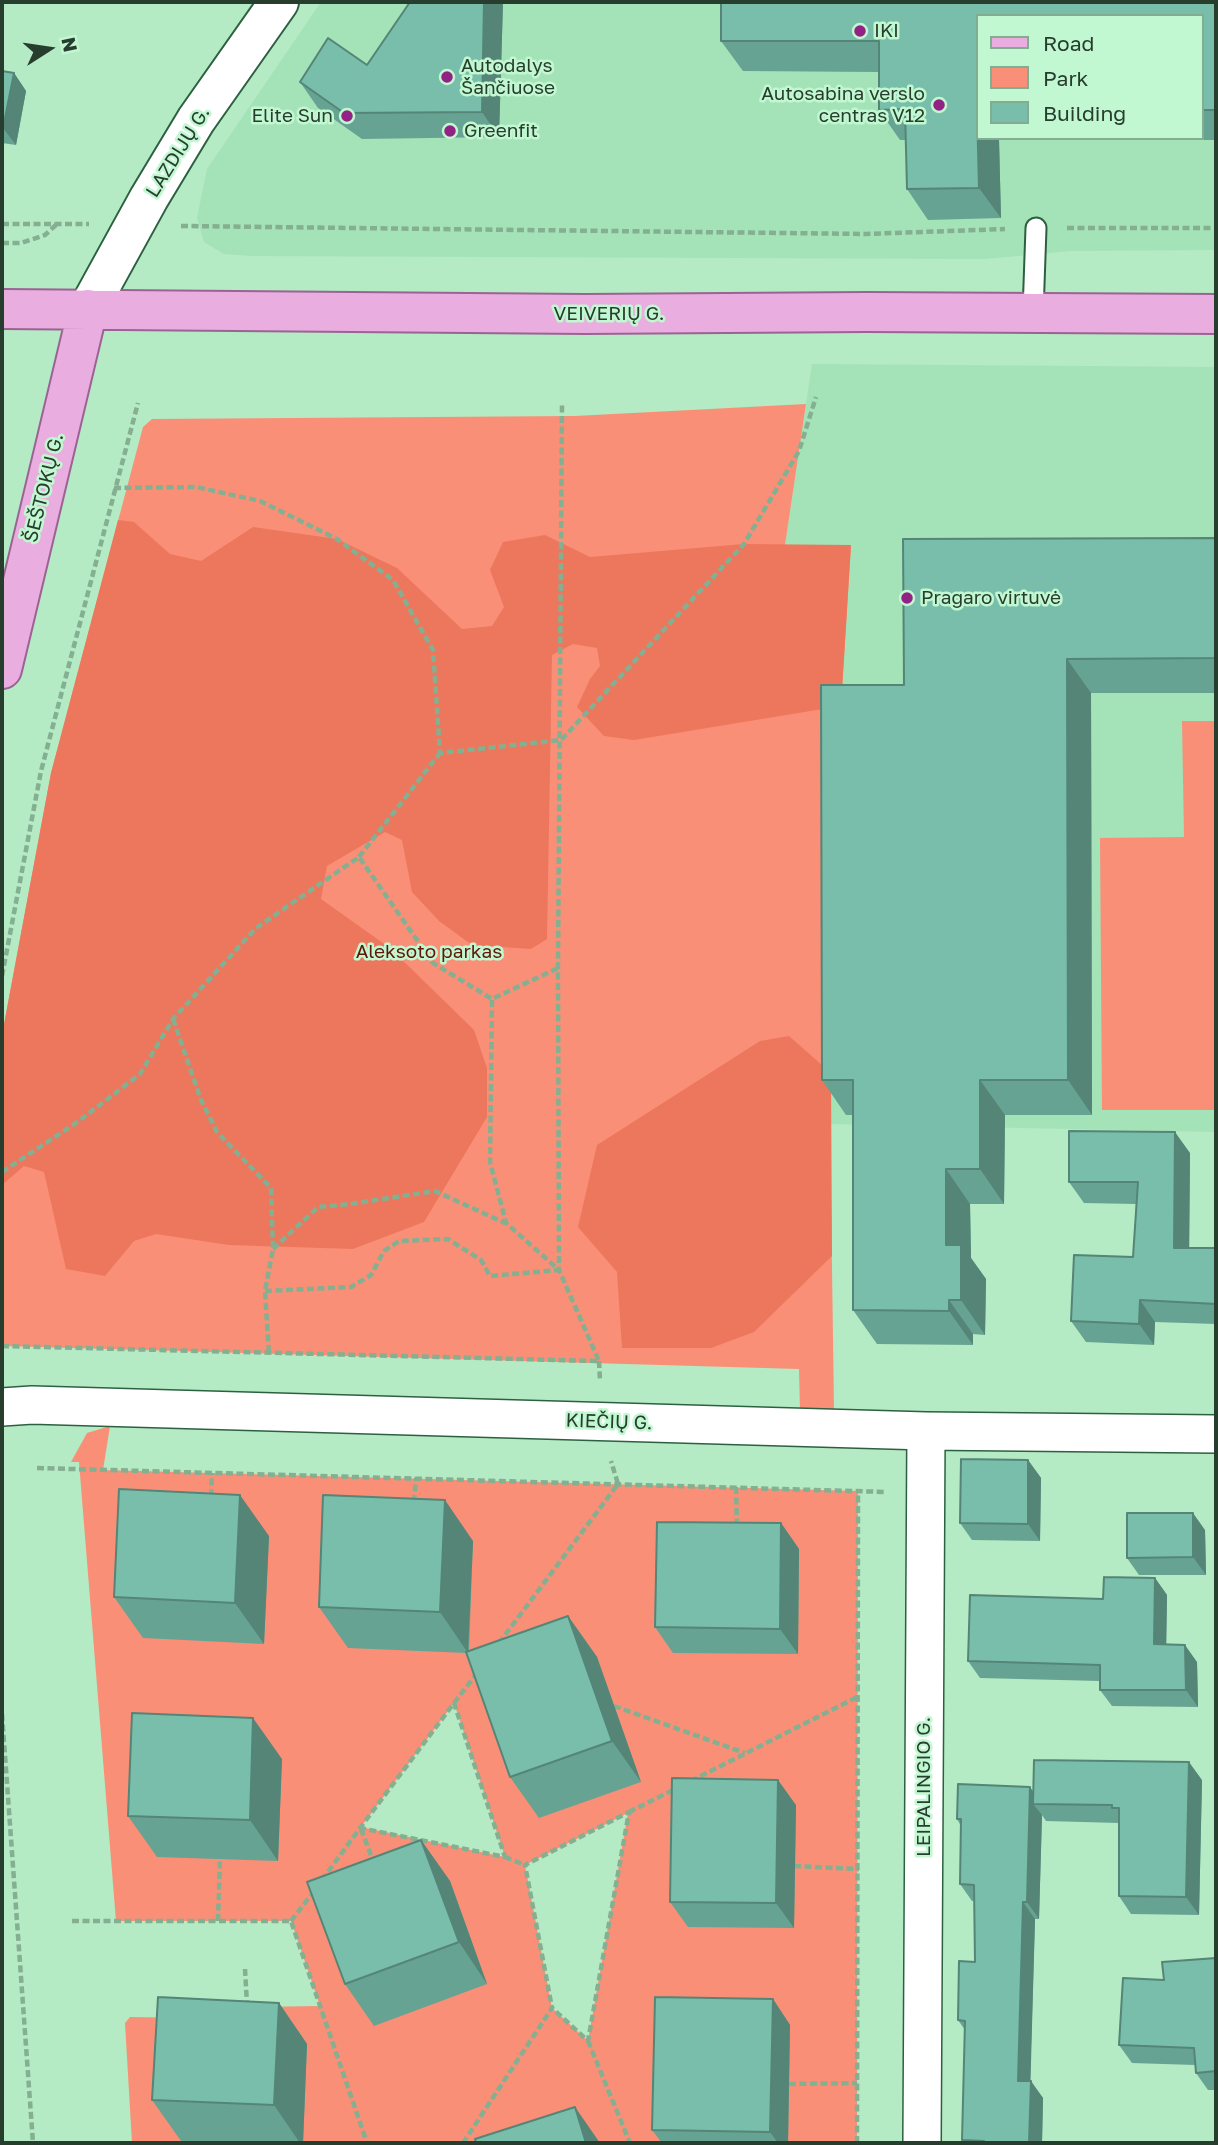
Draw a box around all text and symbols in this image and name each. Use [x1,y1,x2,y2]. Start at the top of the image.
north arrow [14,14,84,84]
legend [976,14,1204,140]
place label: IKI [874,20,899,42]
marker: IKI [852,23,868,39]
text: Road [1043,30,1094,56]
text: N [57,35,83,54]
place label: Autodalys Šančiuose [461,55,555,99]
text: Park [1043,65,1088,91]
marker: Autodalys Šančiuose [439,69,455,85]
place label: Autosabina verslo centras V12 [761,83,925,127]
marker: Autosabina verslo centras V12 [931,97,947,113]
text: Building [1043,100,1126,126]
street label: LAZDIJŲ G. [141,102,215,202]
place label: Elite Sun [252,105,333,127]
marker: Elite Sun [339,108,355,124]
place label: Greenfit [464,120,538,142]
marker: Greenfit [442,123,458,139]
street label: VEIVERIŲ G. [554,303,664,325]
street label: ŠEŠTOKŲ G. [19,431,69,545]
place label: Pragaro virtuvė [921,587,1061,609]
marker: Pragaro virtuvė [899,590,915,606]
park label: Aleksoto parkas [356,941,502,963]
street label: KIEČIŲ G. [565,1409,653,1435]
street label: LEIPALINGIO G. [913,1717,935,1857]

